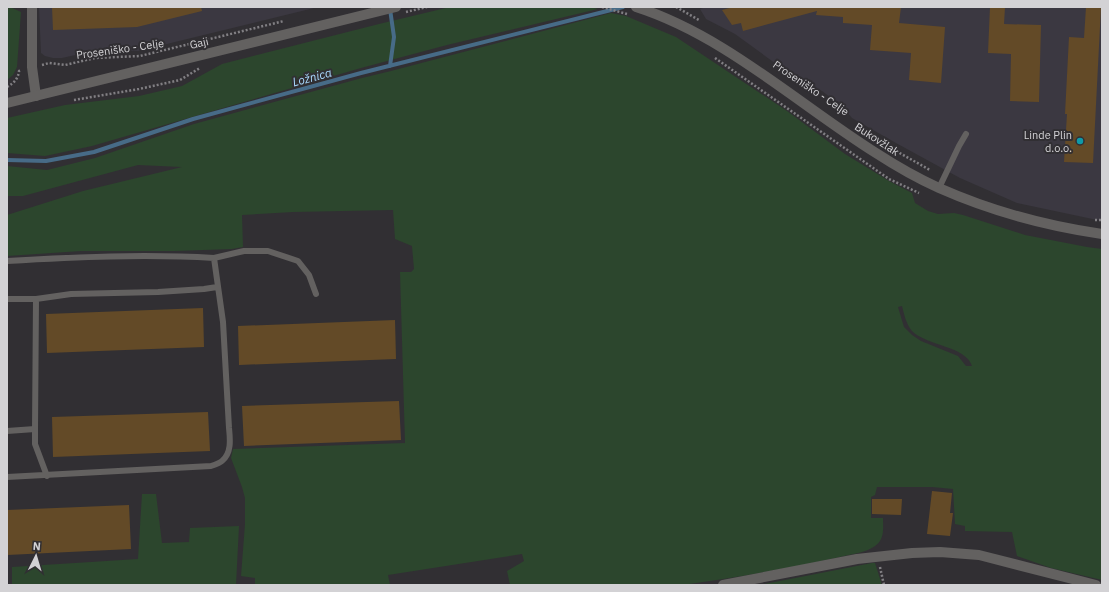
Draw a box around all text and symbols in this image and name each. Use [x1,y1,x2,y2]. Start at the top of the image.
street label: Gaji [188,34,210,52]
street label: Proseniško - Celje [75,36,165,62]
street label: Proseniško - Celje [770,57,852,119]
water label: Ložnica [291,65,333,89]
street label: Bukovžlak [852,119,902,159]
place label: Linde Plin d.o.o. [1024,128,1072,155]
marker: Linde Plin d.o.o. [1075,136,1085,146]
north arrow [16,536,56,576]
text: N [32,539,41,553]

